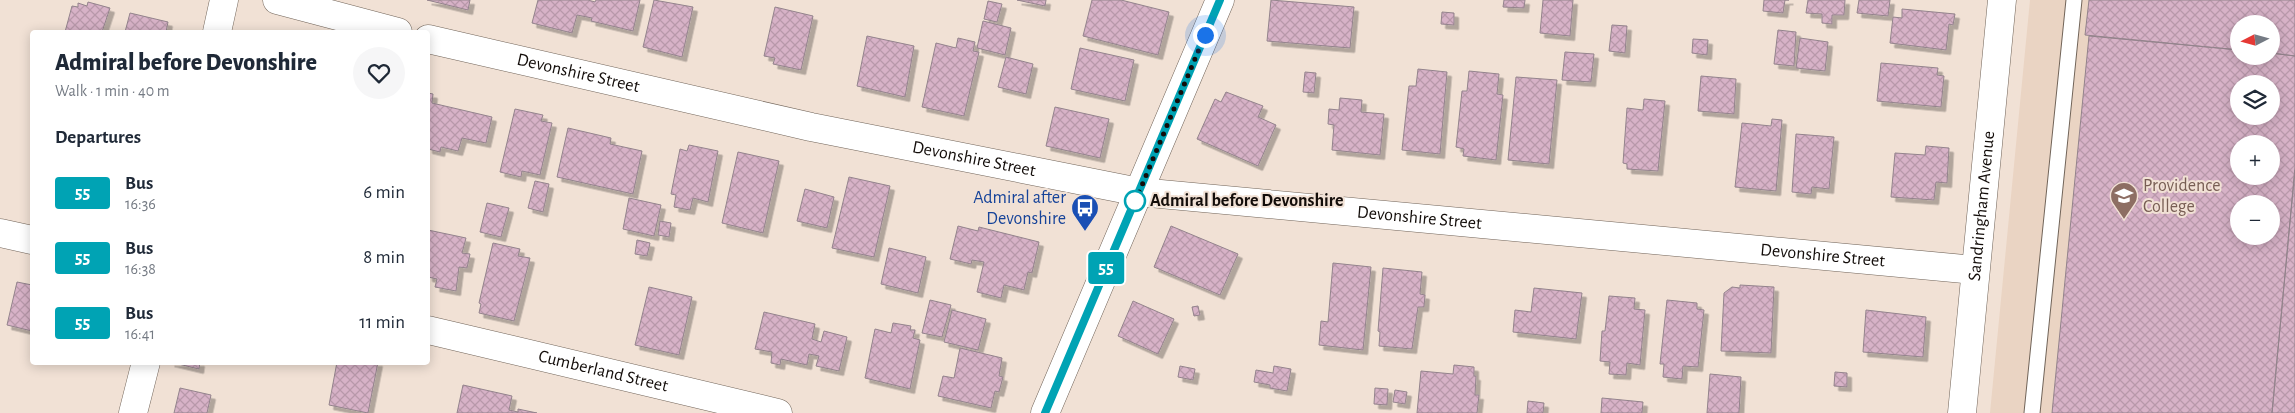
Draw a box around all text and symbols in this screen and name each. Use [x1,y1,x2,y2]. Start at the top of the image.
north arrow [2230,15,2280,65]
map controls [2230,15,2280,245]
your location [1193,23,1218,48]
button: heart [353,47,405,99]
text: Admiral before Devonshire [55,51,317,75]
street label: Devonshire Street [515,51,641,96]
button: layers [2230,75,2280,125]
text: Walk · 1 min · 40 m [55,83,170,99]
text: Departures [55,128,141,147]
street label: Sandringham Avenue [1966,130,1998,282]
button: + [2230,135,2280,185]
street label: Devonshire Street [911,138,1037,180]
text: Bus [125,174,153,193]
place label: Providence College [2143,177,2221,216]
school or university icon: Providence College [2109,181,2139,220]
text: 6 min [363,183,405,202]
text: 55 [75,184,90,202]
place label: Admiral after Devonshire [973,189,1066,228]
marker: Admiral before Devonshire [1124,190,1146,212]
place label: Admiral before Devonshire [1150,192,1344,210]
bus stop icon: Admiral after Devonshire [1070,193,1100,232]
button: − [2230,195,2280,245]
text: 16:36 [125,196,156,212]
street label: Devonshire Street [1356,203,1483,233]
text: Bus [125,239,153,258]
street label: Devonshire Street [1759,241,1886,271]
text: 8 min [363,248,405,267]
text: 55 [75,249,90,267]
line badge: 55 [1084,252,1128,284]
text: 55 [1098,259,1114,277]
text: 16:38 [125,261,156,277]
text: Bus [125,304,153,323]
text: 11 min [359,313,405,332]
text: 55 [75,314,90,332]
text: 16:41 [125,326,155,342]
street label: Cumberland Street [537,347,670,396]

